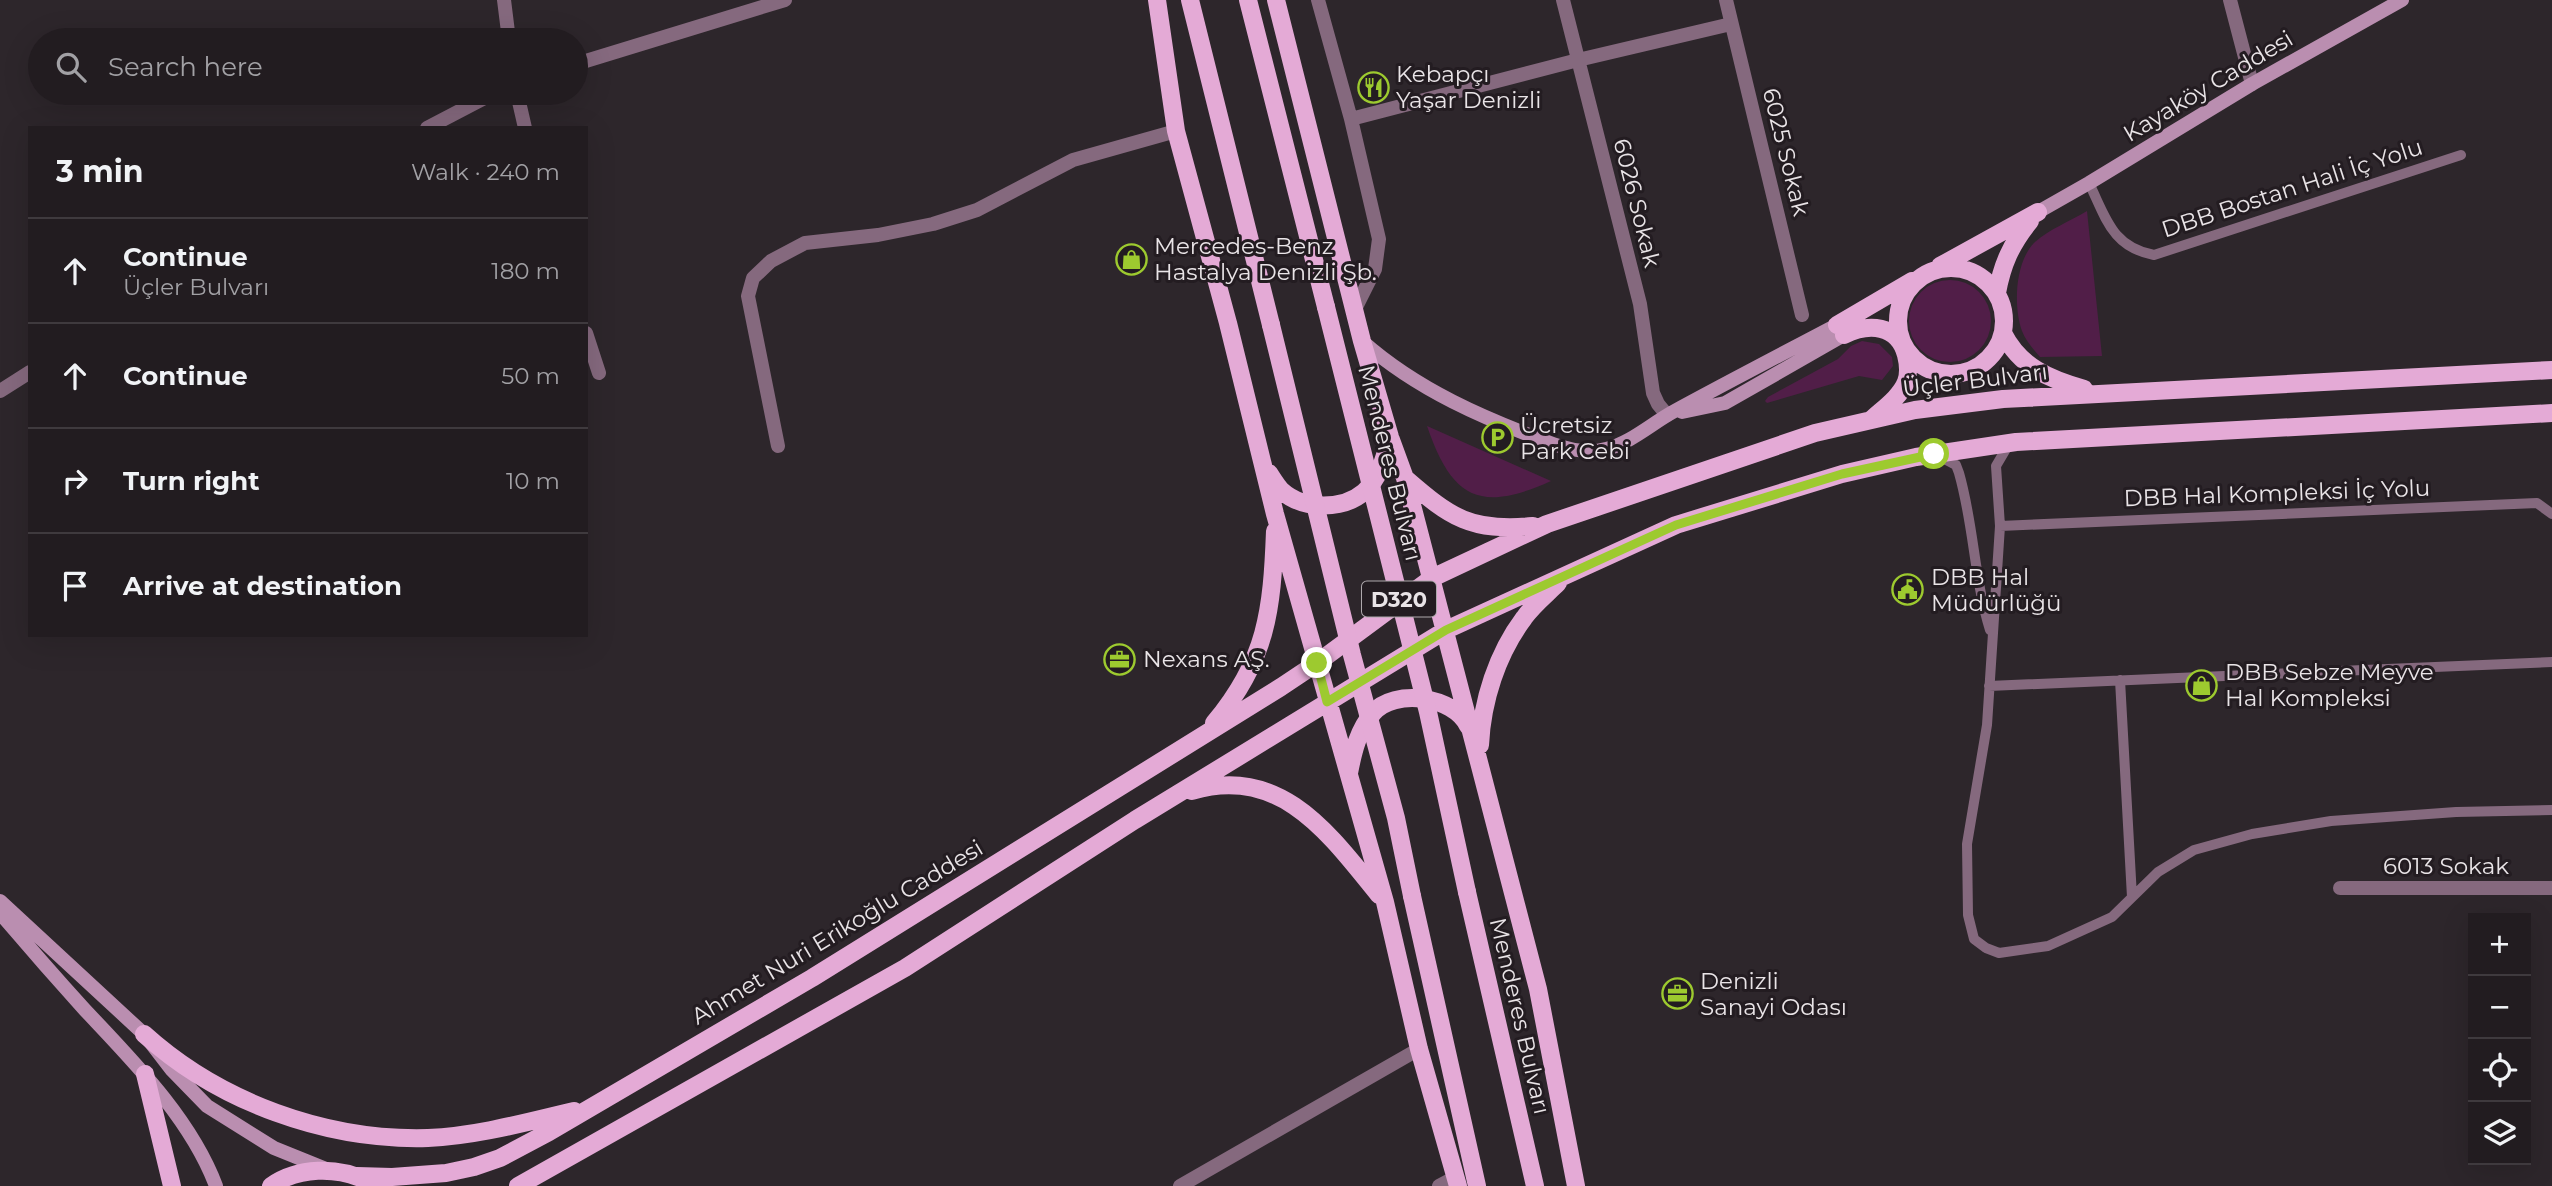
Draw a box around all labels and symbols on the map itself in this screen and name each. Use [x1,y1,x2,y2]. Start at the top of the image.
street label: Kayaköy Caddesi [2118,24,2298,148]
place label: Kebapçı Yaşar Denizli [1396,60,1541,114]
restaurant icon: Kebapçı Yaşar Denizli [1356,70,1390,104]
street label: 6025 Sokak [1757,85,1815,219]
street label: DBB Bostan Hali İç Yolu [2158,133,2426,243]
street label: 6026 Sokak [1607,136,1667,271]
place label: Mercedes-Benz Hastalya Denizli Şb. [1154,232,1377,286]
shop icon: Mercedes-Benz Hastalya Denizli Şb. [1114,242,1148,276]
street label: Üçler Bulvarı [1901,357,2049,403]
street label: Menderes Bulvarı [1352,362,1428,564]
place label: Ücretsiz Park Cebi [1520,411,1630,465]
parking icon: Ücretsiz Park Cebi [1480,421,1514,455]
route start [1918,438,1949,469]
street label: DBB Hal Kompleksi İç Yolu [2123,474,2431,512]
place label: DBB Hal Müdürlüğü [1931,563,2061,617]
public building icon: DBB Hal Müdürlüğü [1891,573,1925,607]
road number: D320 [1362,582,1436,616]
office icon: Nexans AŞ. [1103,642,1137,676]
place label: Nexans AŞ. [1143,645,1270,673]
route end [1301,647,1332,678]
place label: DBB Sebze Meyve Hal Kompleksi [2225,658,2434,712]
shop icon: DBB Sebze Meyve Hal Kompleksi [2185,668,2219,702]
street label: Ahmet Nuri Erikoğlu Caddesi [686,834,988,1030]
street label: 6013 Sokak [2383,852,2509,880]
street label: Menderes Bulvarı [1484,915,1556,1117]
place label: Denizli Sanayi Odası [1700,967,1847,1021]
office icon: Denizli Sanayi Odası [1660,977,1694,1011]

